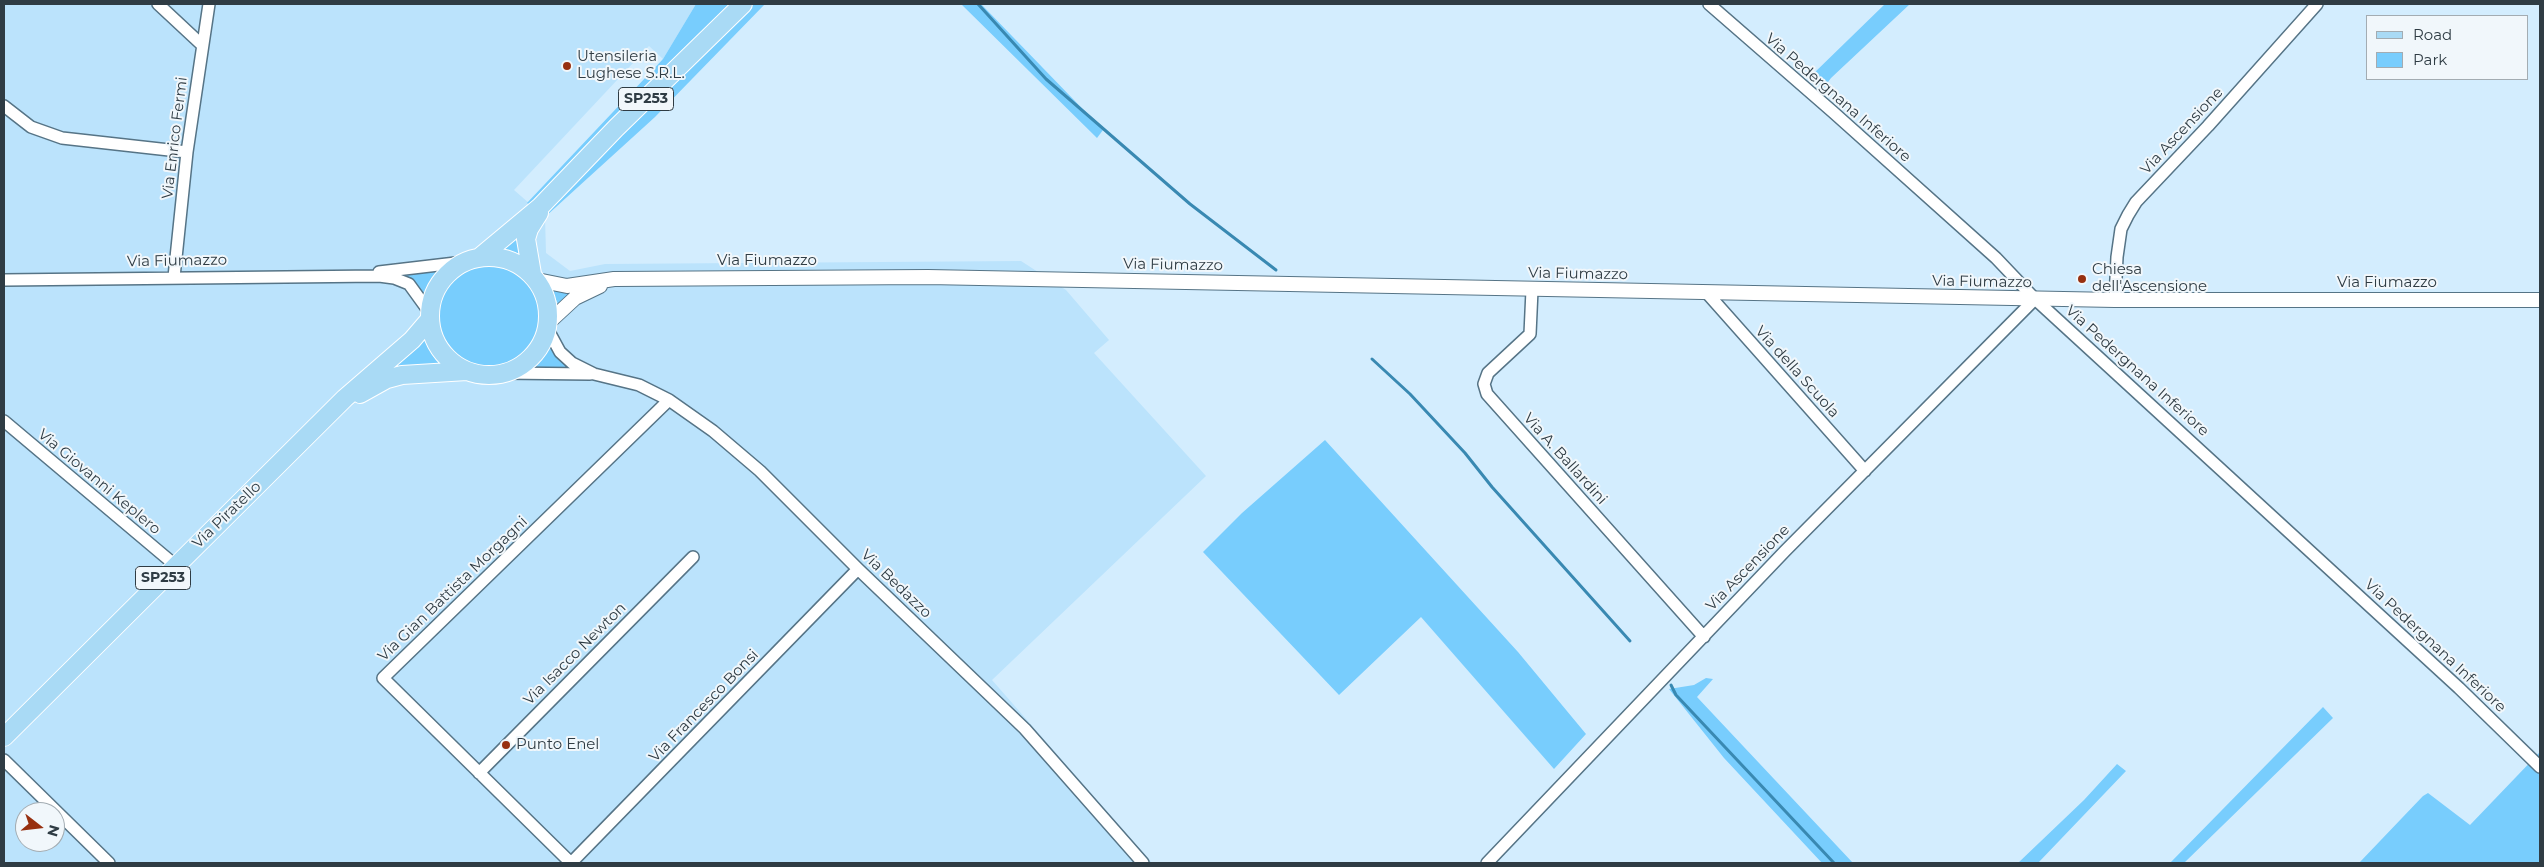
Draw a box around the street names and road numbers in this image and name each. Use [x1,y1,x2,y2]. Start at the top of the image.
street label: Via Pedergnana Inferiore [1762,30,1914,166]
street label: Via Enrico Fermi [159,76,191,200]
street label: Via Ascensione [2137,84,2227,178]
road number: SP253 [618,88,674,110]
street label: Via Fiumazzo [127,251,227,271]
street label: Via Fiumazzo [717,252,817,270]
street label: Via Fiumazzo [1123,255,1223,275]
street label: Via Fiumazzo [1528,264,1628,284]
street label: Via Fiumazzo [1932,272,2032,292]
street label: Via Fiumazzo [2337,274,2437,292]
street label: Via Pedergnana Inferiore [2062,302,2212,440]
street label: Via della Scuola [1751,322,1843,422]
street label: Via A. Ballardini [1519,410,1611,508]
street label: Via Giovanni Keplero [34,425,164,539]
street label: Via Piratello [189,478,265,552]
street label: Via Gian Battista Morgagni [375,513,531,665]
street label: Via Ascensione [1702,521,1794,615]
street label: Via Bedazzo [857,546,935,622]
road number: SP253 [136,566,190,590]
street label: Via Pedergnana Inferiore [2361,576,2509,716]
street label: Via Isacco Newton [520,599,630,709]
street label: Via Francesco Bonsi [646,646,762,766]

